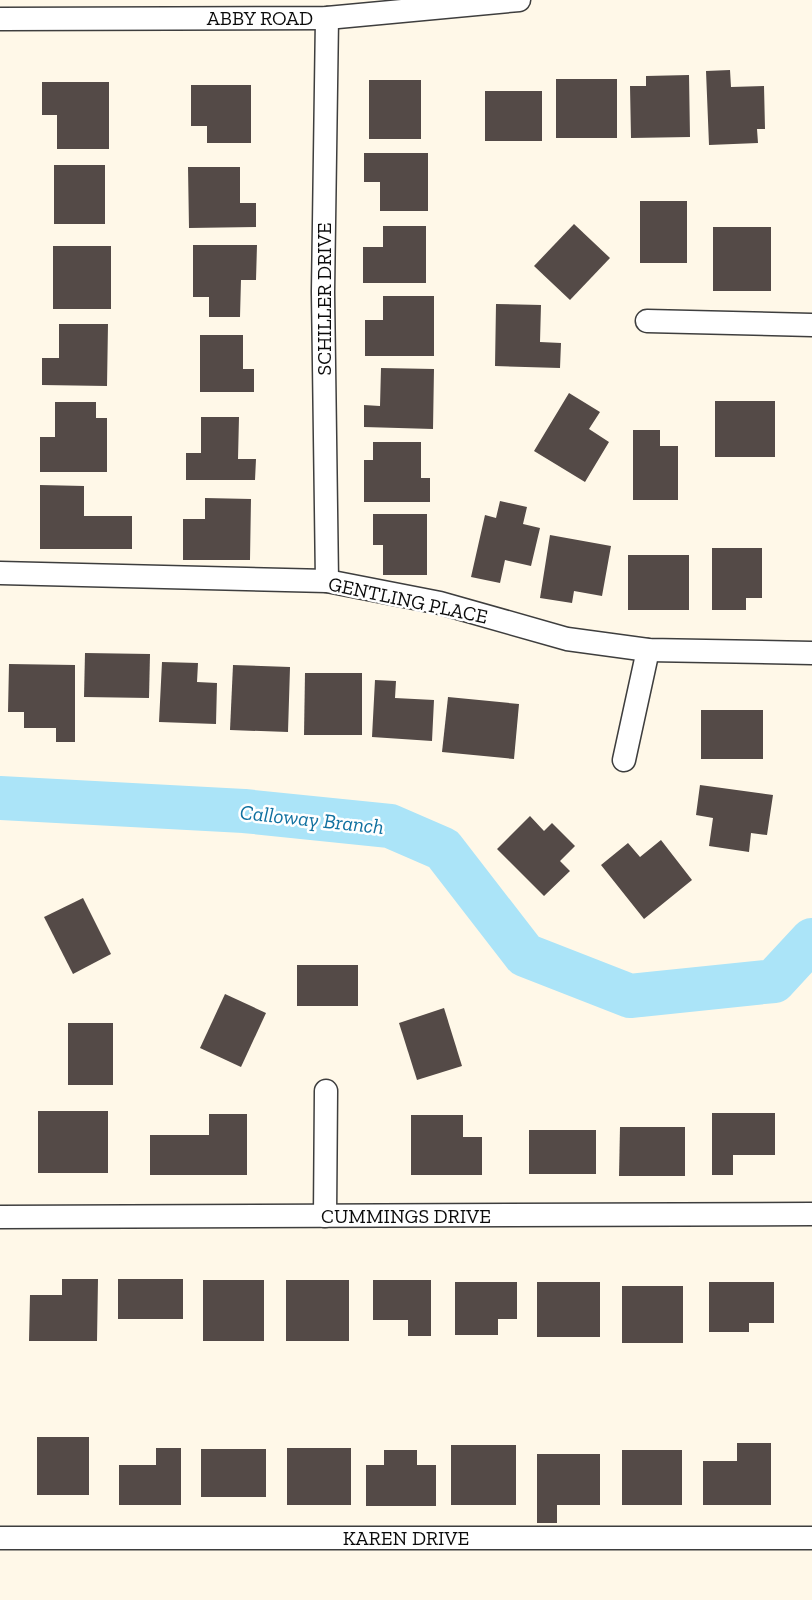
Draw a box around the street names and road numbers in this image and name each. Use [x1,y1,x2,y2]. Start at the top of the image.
street label: ABBY ROAD [207,6,313,30]
street label: SCHILLER DRIVE [312,223,336,375]
street label: GENTLING PLACE [326,571,490,629]
street label: CUMMINGS DRIVE [321,1204,491,1228]
street label: KAREN DRIVE [343,1526,469,1550]

